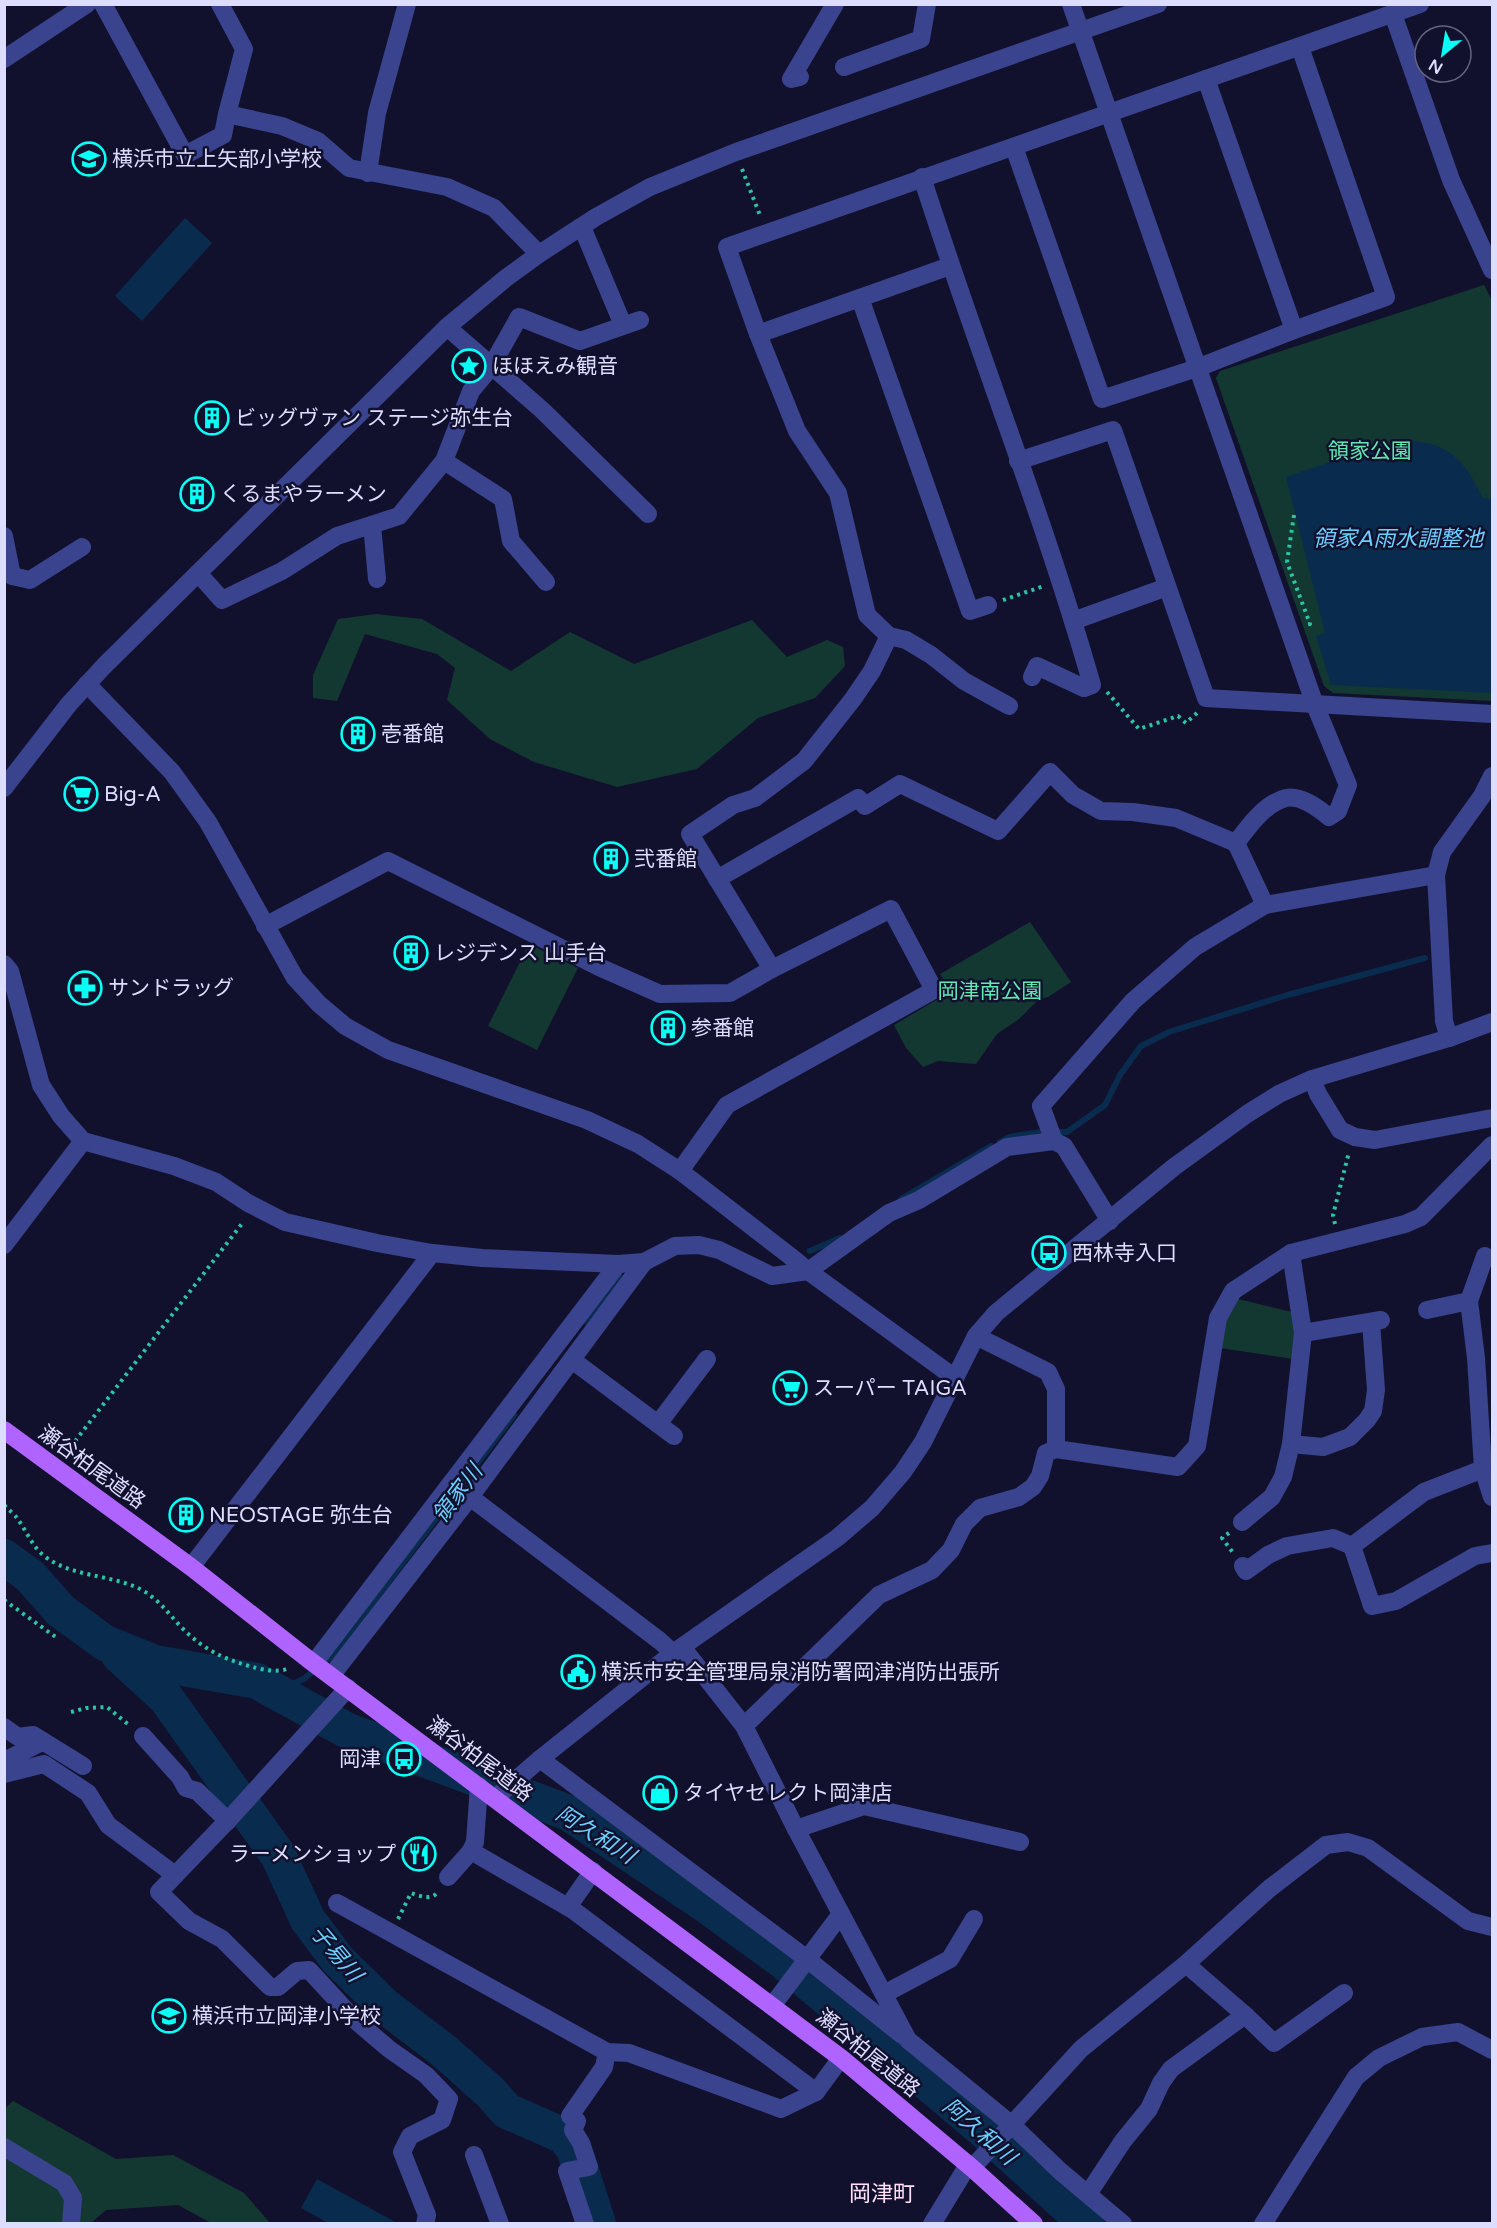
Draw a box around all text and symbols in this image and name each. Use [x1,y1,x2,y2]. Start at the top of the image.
north arrow [1413,24,1473,84]
text: N [1425,54,1447,78]
school or university icon: 横浜市立上矢部小学校 [71,141,107,177]
place label: 横浜市立上矢部小学校 [112,147,322,172]
place icon: ほほえみ観音 [451,348,487,384]
place label: ほほえみ観音 [492,354,618,379]
building icon: ビッグヴァン ステージ弥生台 [194,400,230,436]
place label: ビッグヴァン ステージ弥生台 [235,406,513,431]
park label: 領家公園 [1328,439,1412,464]
building icon: くるまやラーメン [179,476,215,512]
place label: くるまやラーメン [220,482,387,507]
water label: 領家A雨水調整池 [1313,526,1485,552]
building icon: 壱番館 [340,716,376,752]
place label: 壱番館 [381,722,444,747]
supermarket icon: Big-A [63,776,99,812]
place label: Big-A [104,782,161,807]
building icon: 弐番館 [593,841,629,877]
place label: 弐番館 [634,847,697,872]
building icon: レジデンス 山手台 [393,935,429,971]
place label: レジデンス 山手台 [434,941,607,966]
pharmacy icon: サンドラッグ [67,970,103,1006]
place label: サンドラッグ [108,976,234,1001]
park label: 岡津南公園 [938,979,1043,1004]
building icon: 参番館 [650,1010,686,1046]
place label: 参番館 [691,1016,754,1041]
bus stop icon: 西林寺入口 [1031,1235,1067,1271]
place label: 西林寺入口 [1072,1241,1177,1266]
supermarket icon: スーパー TAIGA [772,1370,808,1406]
place label: スーパー TAIGA [813,1376,967,1401]
street label: 瀬谷柏尾道路 [33,1420,150,1515]
water label: 領家川 [428,1458,489,1528]
building icon: NEOSTAGE 弥生台 [168,1497,204,1533]
place label: NEOSTAGE 弥生台 [209,1503,393,1528]
public building icon: 横浜市安全管理局泉消防署岡津消防出張所 [560,1654,596,1690]
place label: 横浜市安全管理局泉消防署岡津消防出張所 [601,1660,1000,1685]
street label: 瀬谷柏尾道路 [422,1712,538,1807]
bus stop icon: 岡津 [386,1741,422,1777]
place label: 岡津 [339,1747,381,1772]
shop icon: タイヤセレクト岡津店 [642,1775,678,1811]
place label: タイヤセレクト岡津店 [683,1781,892,1806]
water label: 阿久和川 [551,1801,641,1870]
restaurant icon: ラーメンショップ [401,1836,437,1872]
place label: ラーメンショップ [229,1842,396,1867]
water label: 子易川 [305,1920,369,1989]
school or university icon: 横浜市立岡津小学校 [151,1998,187,2034]
place label: 横浜市立岡津小学校 [192,2004,381,2029]
street label: 瀬谷柏尾道路 [811,2004,925,2103]
water label: 阿久和川 [938,2093,1023,2172]
district label: 岡津町 [849,2181,915,2207]

